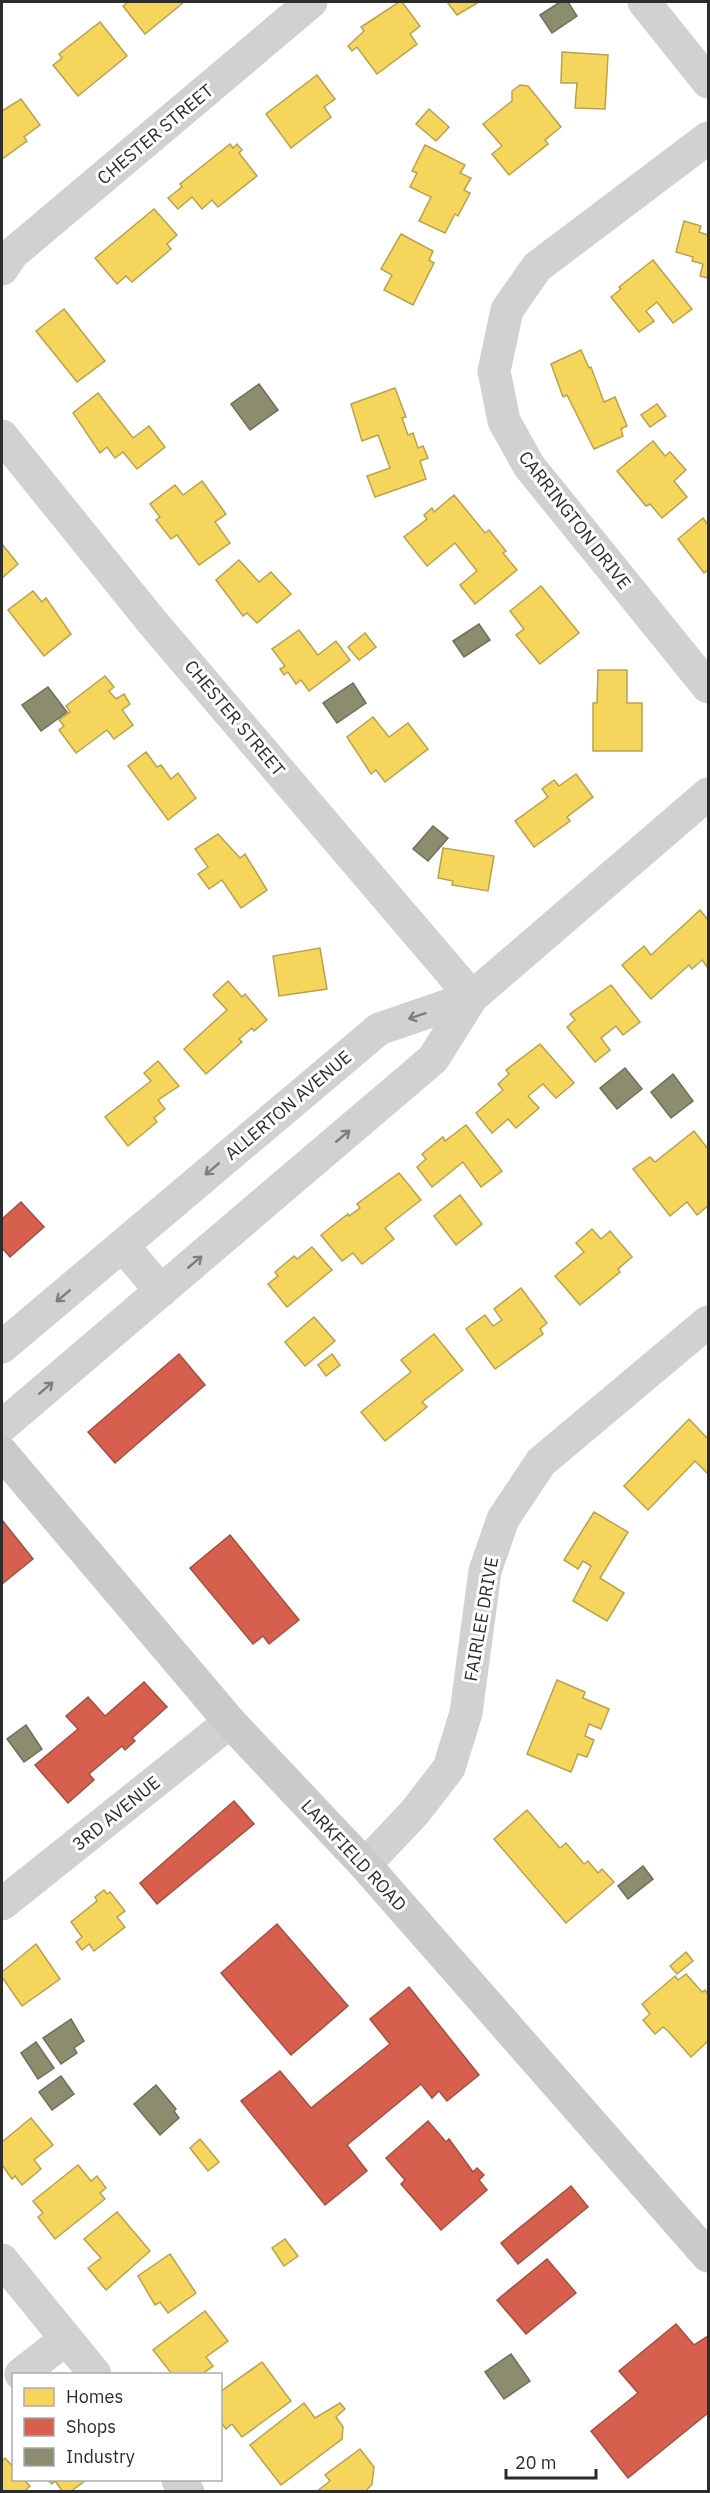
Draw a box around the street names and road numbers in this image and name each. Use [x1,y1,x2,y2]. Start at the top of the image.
street label: CHESTER STREET [92,79,218,189]
street label: CARRINGTON DRIVE [514,446,636,594]
street label: CHESTER STREET [180,655,290,781]
street label: ALLERTON AVENUE [220,1045,356,1165]
street label: FAIRLEE DRIVE [459,1555,503,1683]
street label: 3RD AVENUE [67,1771,165,1855]
street label: LARKFIELD ROAD [296,1794,412,1916]

